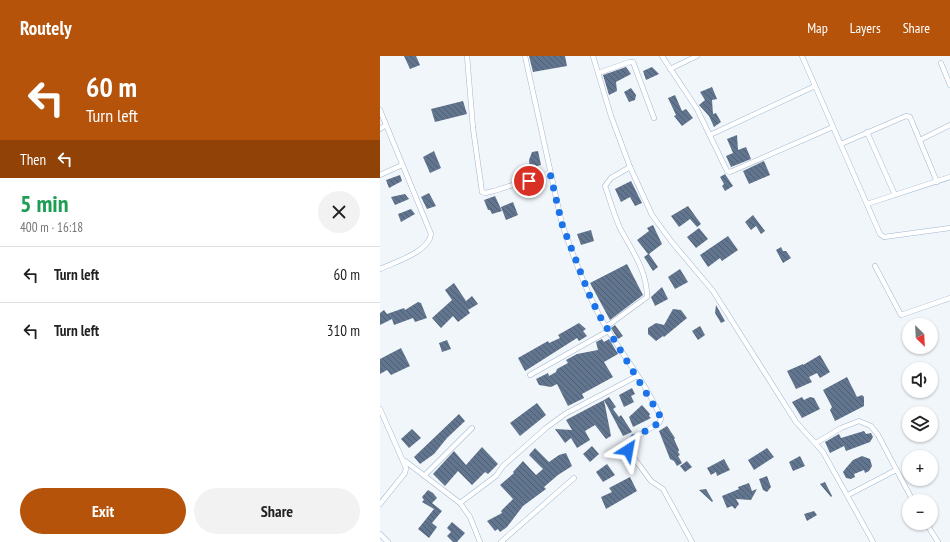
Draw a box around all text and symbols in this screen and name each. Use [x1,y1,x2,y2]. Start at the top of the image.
text: Routely [20,16,72,40]
text: Map [807,19,828,37]
text: Layers [850,19,881,37]
text: Share [903,19,930,37]
text: 60 m [86,68,137,105]
icon: left [20,72,72,124]
text: Turn left [86,104,138,127]
icon: left [54,148,76,170]
text: Then [20,150,46,169]
pin [512,164,546,198]
icon: arrive [518,170,540,192]
text: 5 min [20,188,68,219]
button: close [318,191,360,233]
text: 400 m · 16:18 [20,219,83,236]
icon: left [20,264,42,286]
text: Turn left [54,265,99,284]
text: 60 m [334,265,360,284]
north arrow [902,318,938,354]
map controls [902,318,938,530]
icon: left [20,320,42,342]
text: Turn left [54,321,99,340]
text: 310 m [327,321,360,340]
button: sound [902,362,938,398]
button: layers [902,406,938,442]
position arrow [607,429,649,471]
button: + [902,450,938,486]
button: Exit [20,488,186,534]
button: Share [194,488,360,534]
button: − [902,494,938,530]

